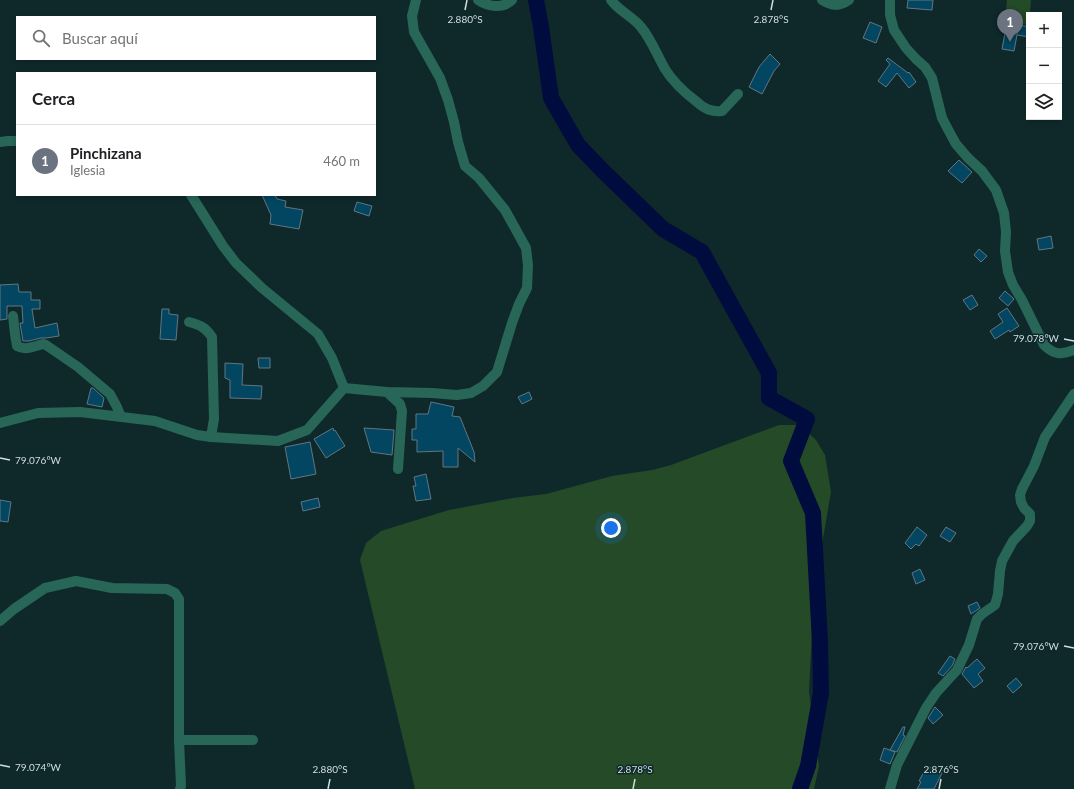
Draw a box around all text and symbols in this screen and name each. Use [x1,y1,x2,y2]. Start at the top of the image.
pin: 1 [997,9,1023,42]
map controls [1026,12,1062,120]
button: + [1026,12,1062,48]
text: 2.880°S [447,13,483,25]
text: 2.878°S [753,13,789,25]
search box [16,16,376,60]
icon: search [30,27,52,49]
text: Buscar aquí [62,29,138,47]
button: − [1026,48,1062,84]
button: layers [1026,84,1062,120]
text: Cerca [32,88,75,109]
text: Pinchizana [70,144,142,162]
text: 1 [41,153,49,169]
text: 460 m [323,153,360,169]
text: Iglesia [70,162,105,178]
text: 79.078°W [1013,332,1060,344]
text: 79.076°W [15,454,62,466]
your location [601,518,621,538]
text: 79.076°W [1013,640,1060,652]
text: 79.074°W [15,761,62,773]
text: 2.880°S [312,763,348,775]
text: 2.878°S [617,763,653,775]
text: 2.876°S [923,763,959,775]

